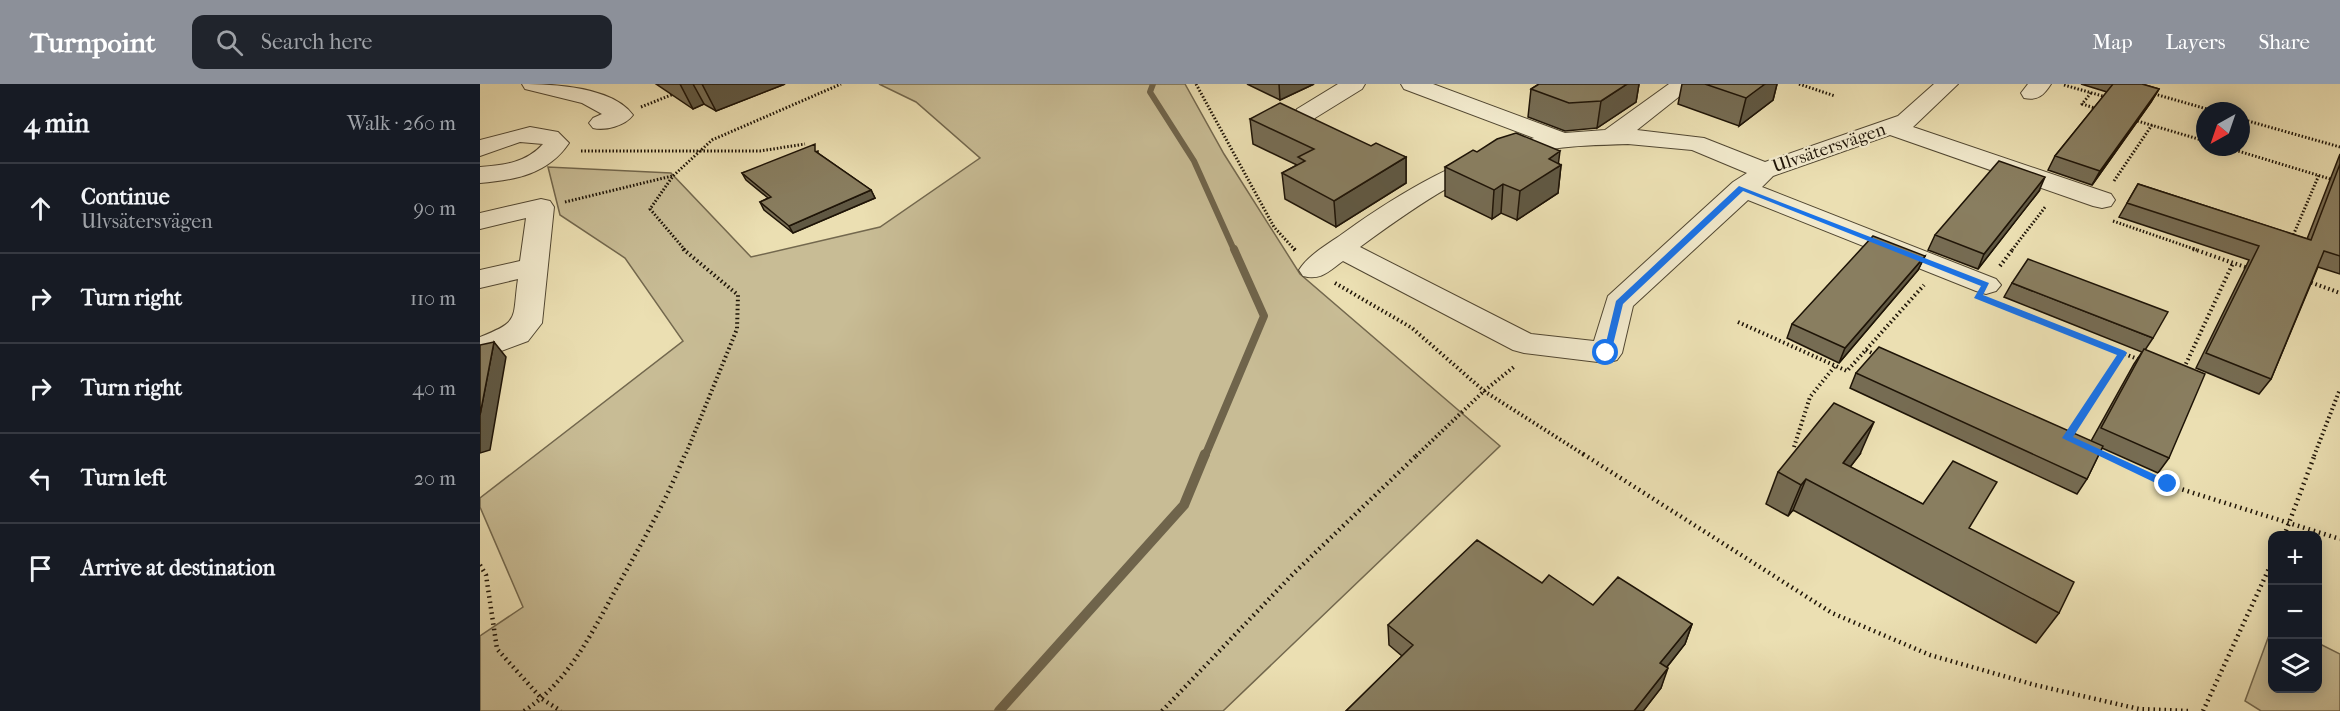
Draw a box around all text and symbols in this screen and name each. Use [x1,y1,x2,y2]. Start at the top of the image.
search box [192,15,612,69]
text: Turnpoint [30,26,156,59]
icon: search [213,26,246,59]
text: Search here [261,29,372,55]
text: Map [2092,30,2133,54]
text: Layers [2166,30,2225,54]
text: Share [2258,30,2310,54]
north arrow [2196,102,2250,156]
text: 4 min [24,108,89,139]
text: Walk · 260 m [347,112,456,135]
street label: Ulvsätersvägen [1770,119,1889,177]
text: Continue [81,184,170,210]
icon: ahead [24,192,57,225]
text: 90 m [414,197,456,220]
text: Ulvsätersvägen [81,210,213,233]
icon: right [24,282,57,315]
text: Turn right [81,285,182,311]
text: 110 m [410,287,456,310]
route start [1592,339,1618,365]
icon: right [24,372,57,405]
text: Turn right [81,375,182,401]
text: 40 m [412,377,456,400]
icon: left [24,462,57,495]
text: Turn left [81,465,167,491]
text: 20 m [414,467,456,490]
route end [2154,470,2180,496]
map controls [2268,531,2322,693]
button: + [2268,531,2322,585]
icon: arrive [24,552,57,585]
text: Arrive at destination [81,555,275,581]
button: − [2268,585,2322,639]
button: layers [2268,639,2322,693]

